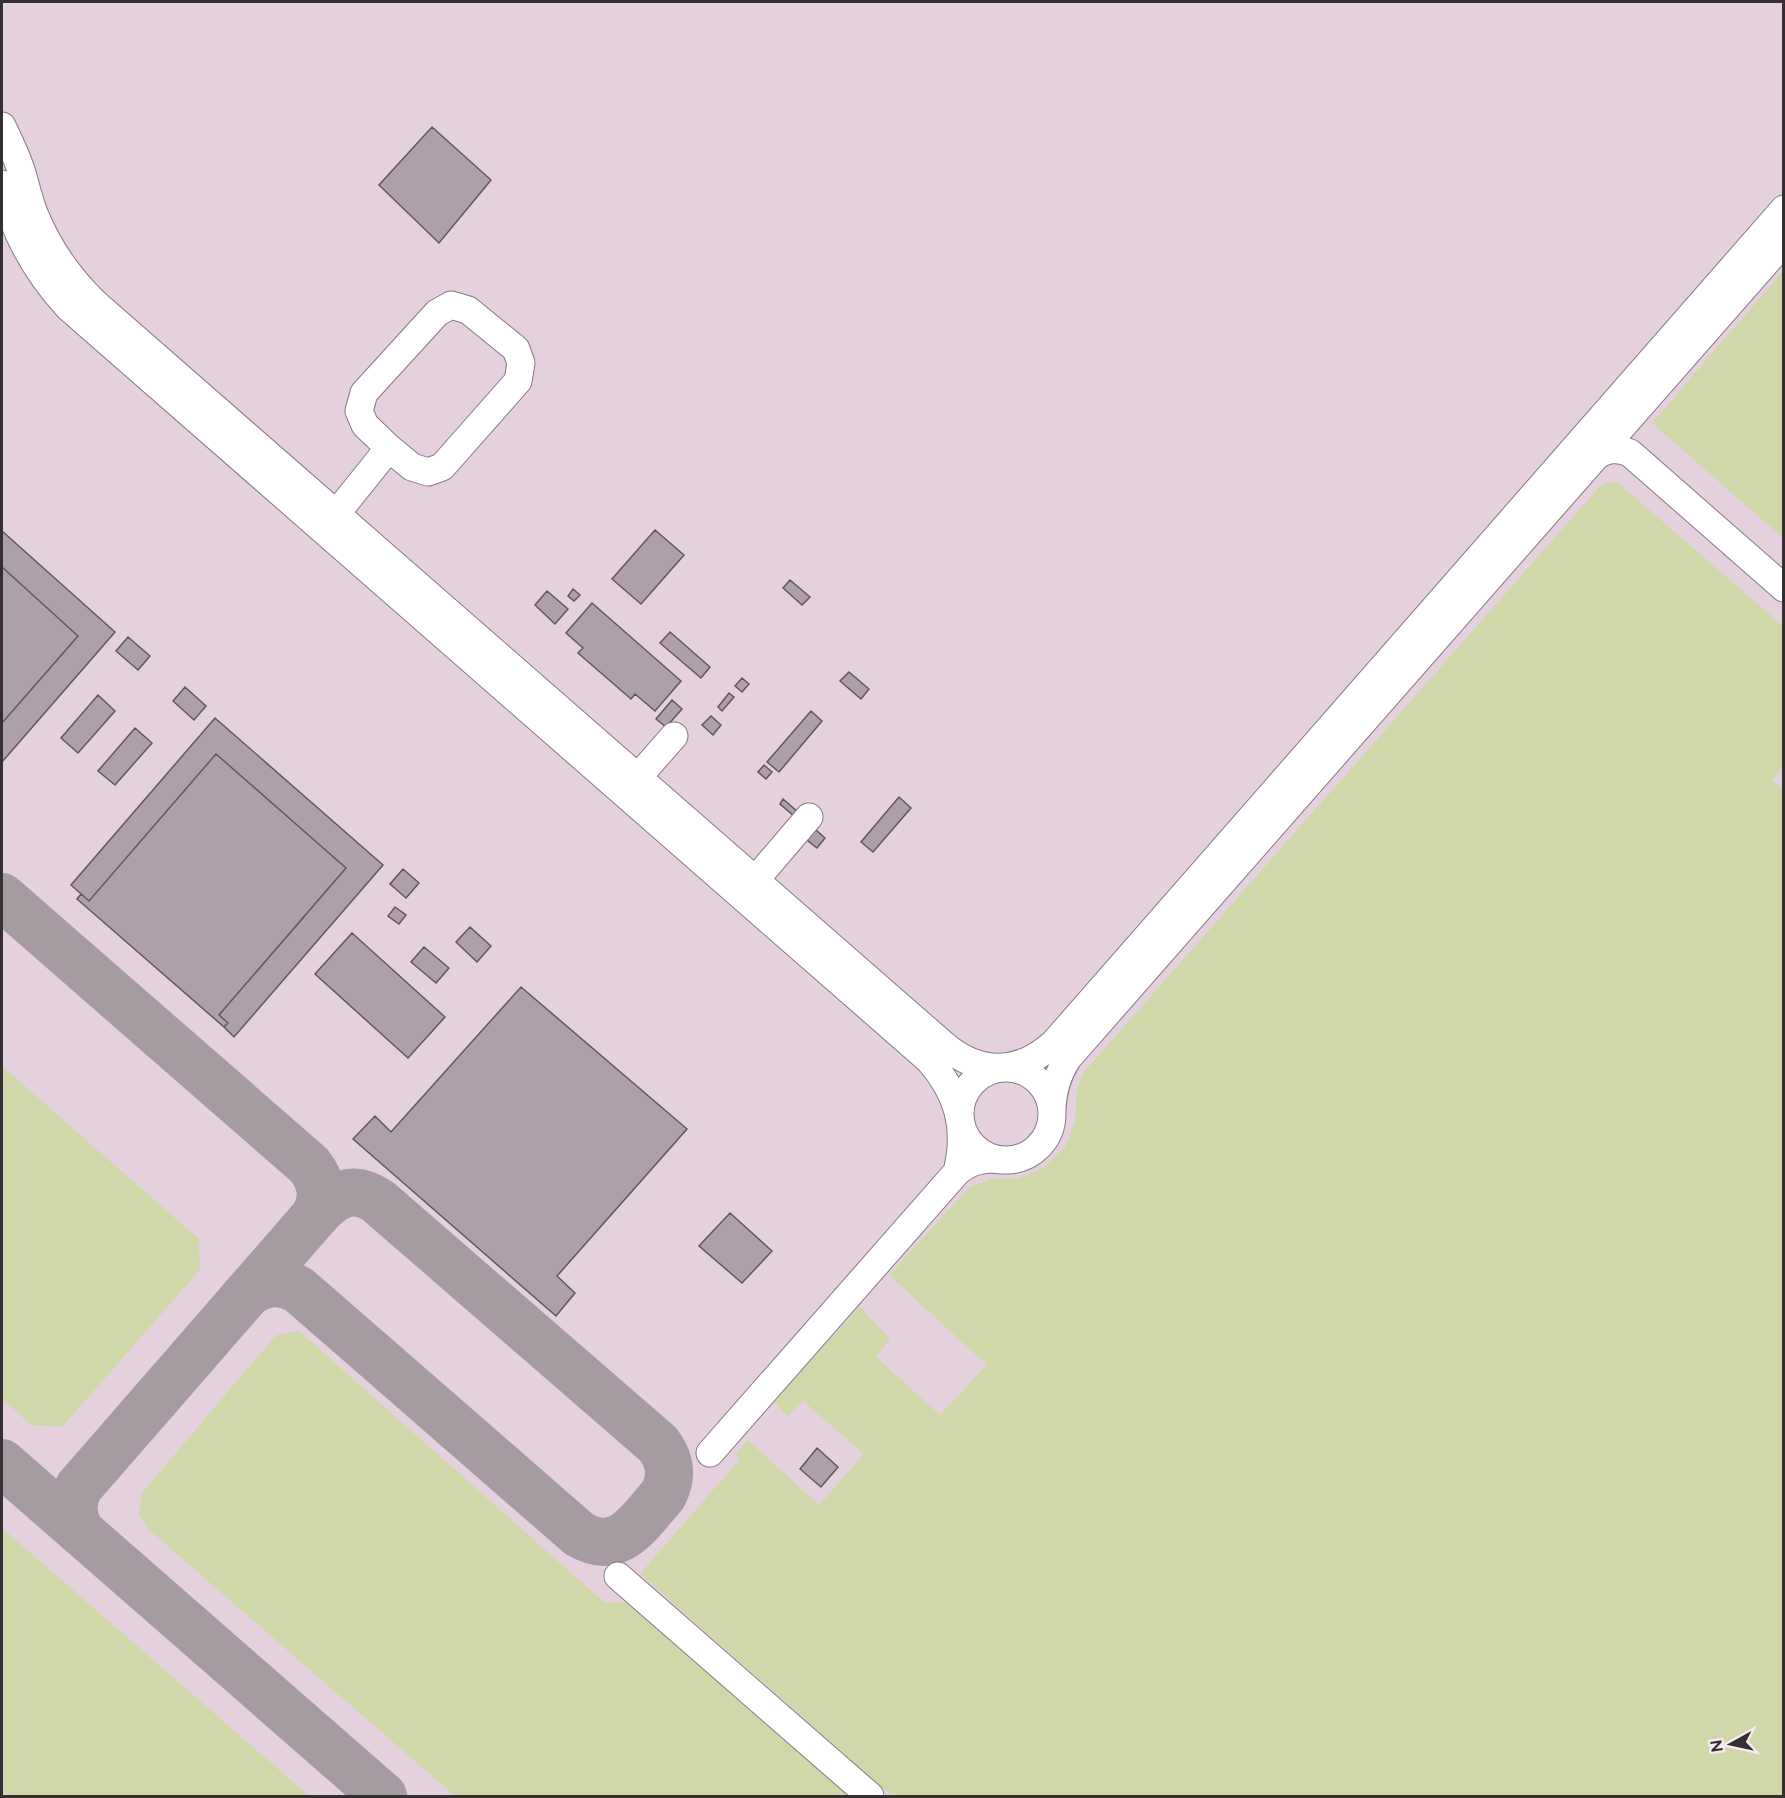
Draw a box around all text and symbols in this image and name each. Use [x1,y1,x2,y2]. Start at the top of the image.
north arrow [1701,1714,1761,1774]
text: N [1706,1739,1727,1753]

